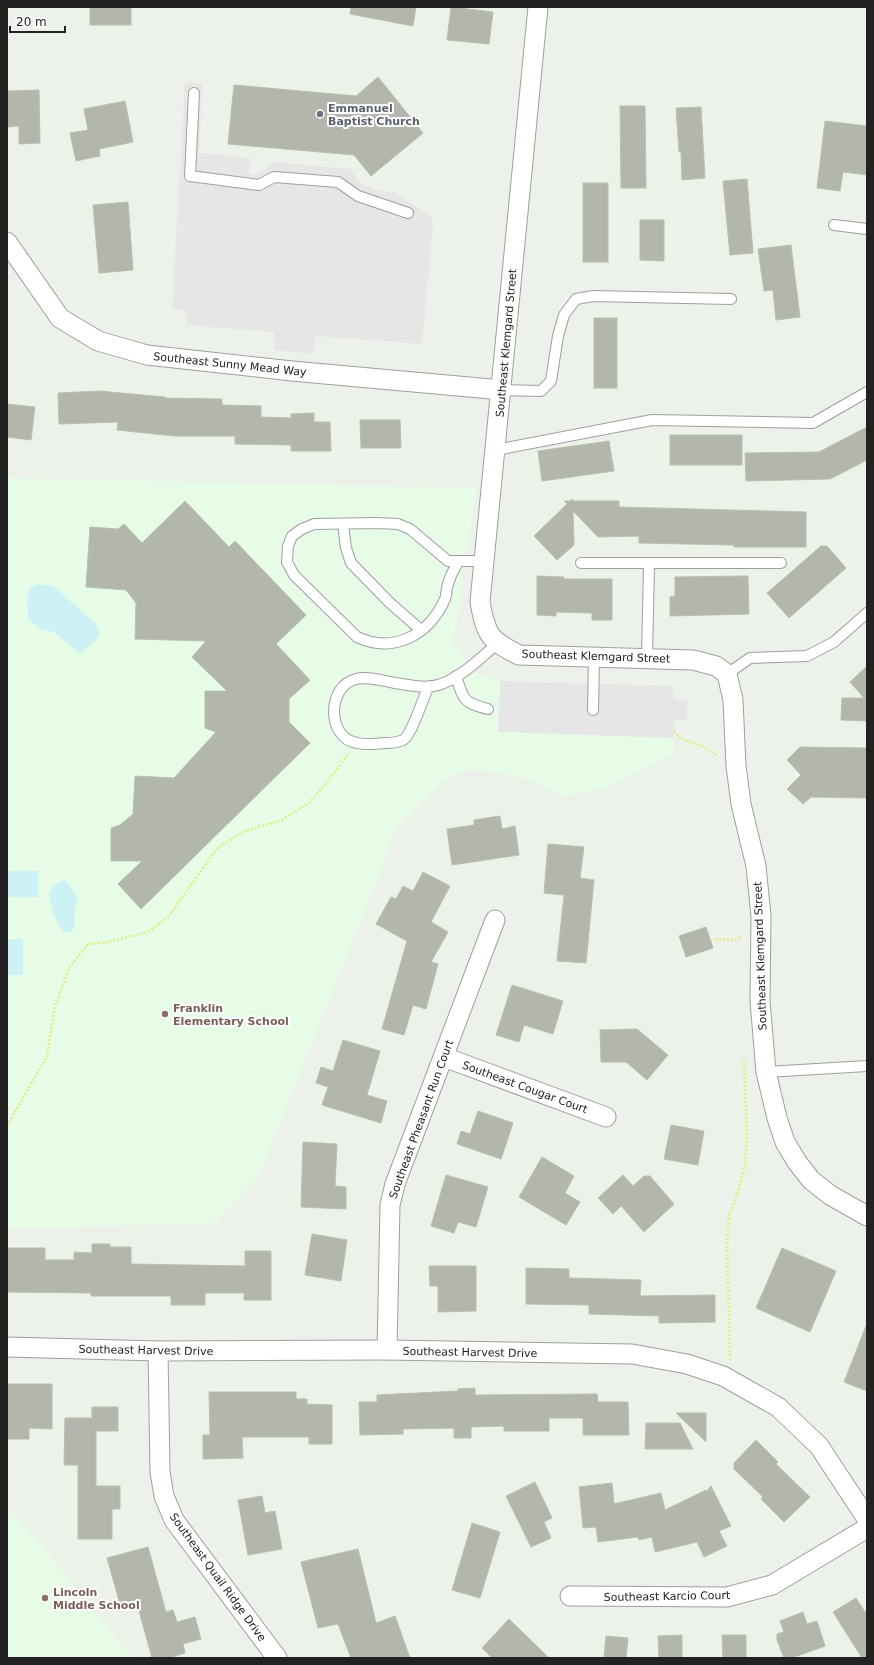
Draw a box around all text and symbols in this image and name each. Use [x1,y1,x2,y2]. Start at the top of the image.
scale bar [10,8,65,34]
text: 20 m [16,15,47,29]
place label: Emmanuel Baptist Church [328,102,420,128]
marker: Emmanuel Baptist Church [315,109,325,119]
street label: Southeast Klemgard Street [494,268,520,418]
street label: Southeast Sunny Mead Way [153,350,308,379]
street label: Southeast Klemgard Street [521,647,671,666]
street label: Southeast Klemgard Street [751,881,770,1031]
place label: Franklin Elementary School [173,1002,289,1028]
marker: Franklin Elementary School [160,1009,170,1019]
street label: Southeast Pheasant Run Court [387,1037,457,1200]
street label: Southeast Cougar Court [460,1059,590,1116]
street label: Southeast Harvest Drive [79,1343,214,1358]
street label: Southeast Harvest Drive [403,1345,538,1360]
street label: Southeast Quail Ridge Drive [167,1511,269,1644]
place label: Lincoln Middle School [53,1586,140,1612]
street label: Southeast Karcio Court [604,1589,731,1604]
marker: Lincoln Middle School [40,1593,50,1603]

